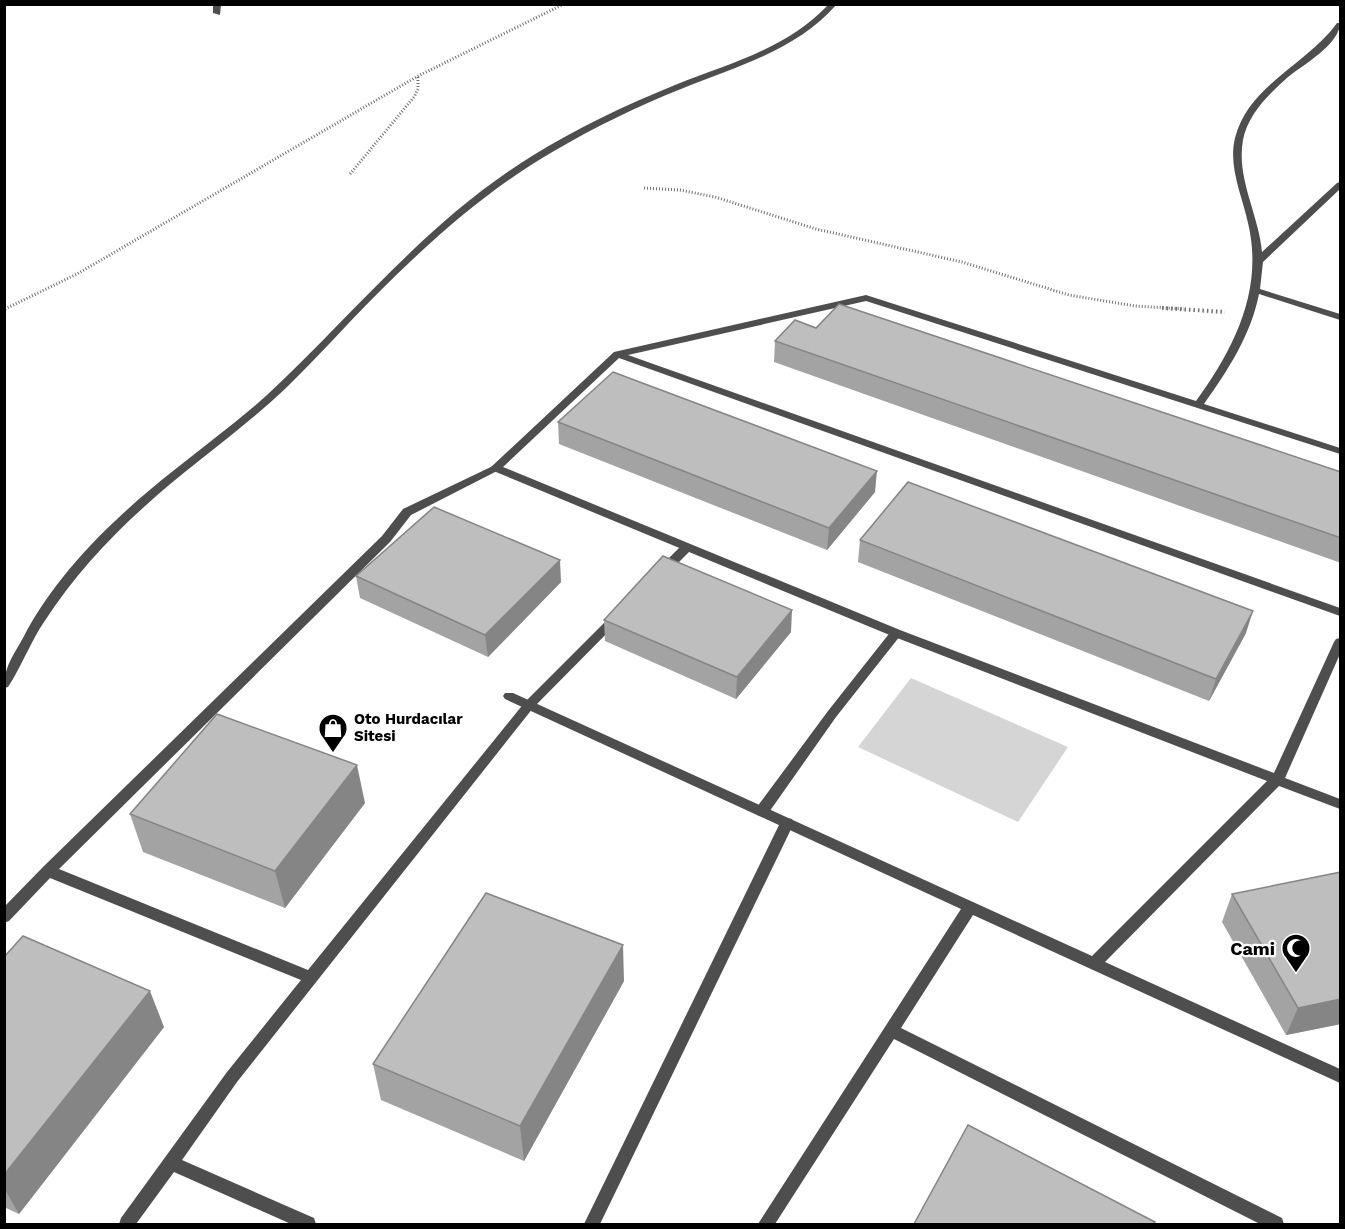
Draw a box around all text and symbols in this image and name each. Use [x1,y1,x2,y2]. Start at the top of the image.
place label: Oto Hurdacılar Sitesi [354,710,463,745]
shop icon: Oto Hurdacılar Sitesi [317,712,349,754]
mosque icon: Cami [1280,932,1312,974]
place label: Cami [1230,938,1275,959]

